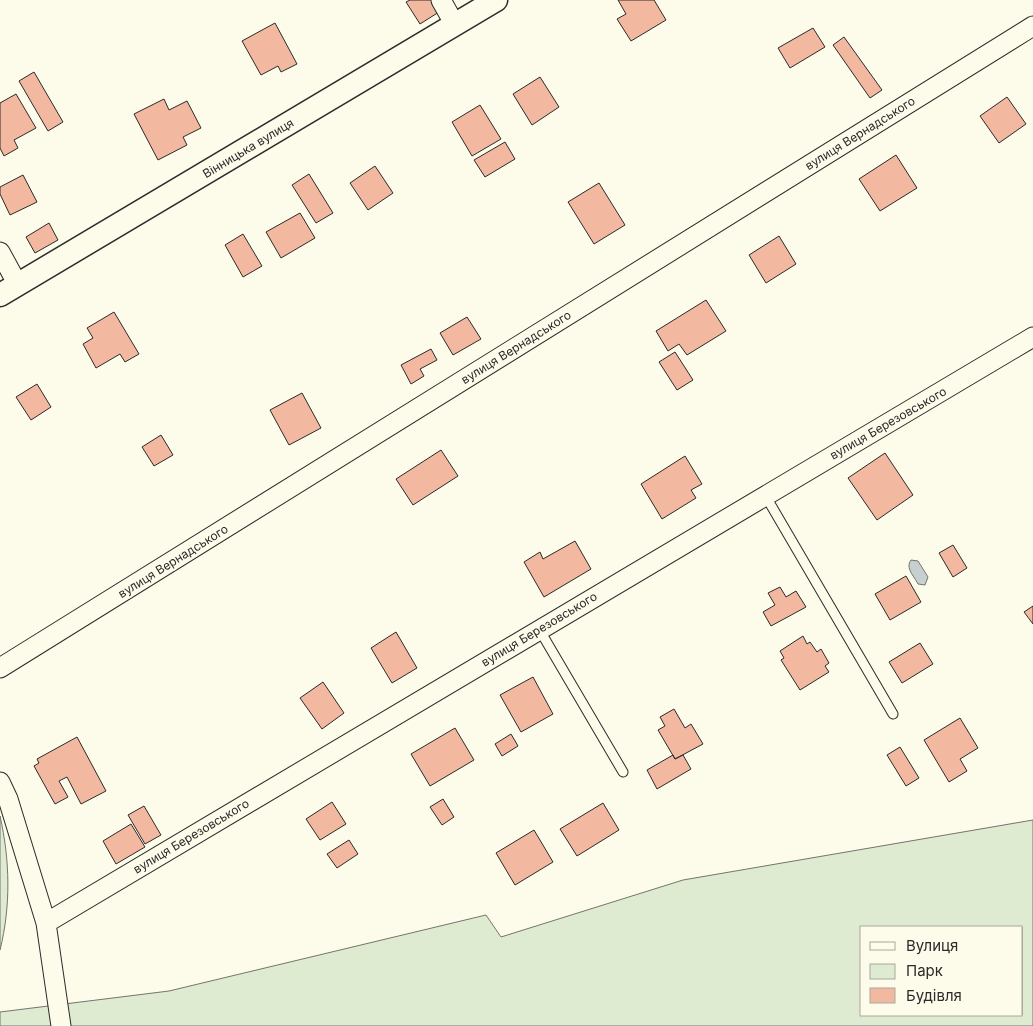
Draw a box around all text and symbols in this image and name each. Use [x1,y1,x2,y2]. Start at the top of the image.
street label: вулиця Вернадського [802,93,918,173]
street label: Вінницька вулиця [200,115,296,181]
street label: вулиця Вернадського [458,307,574,387]
street label: вулиця Березовського [827,383,949,463]
street label: вулиця Вернадського [115,521,231,601]
street label: вулиця Березовського [478,588,600,670]
street label: вулиця Березовського [130,795,252,877]
legend [860,926,1023,1016]
text: Вулиця [906,936,958,955]
text: Парк [906,961,943,980]
text: Будівля [906,986,962,1005]

